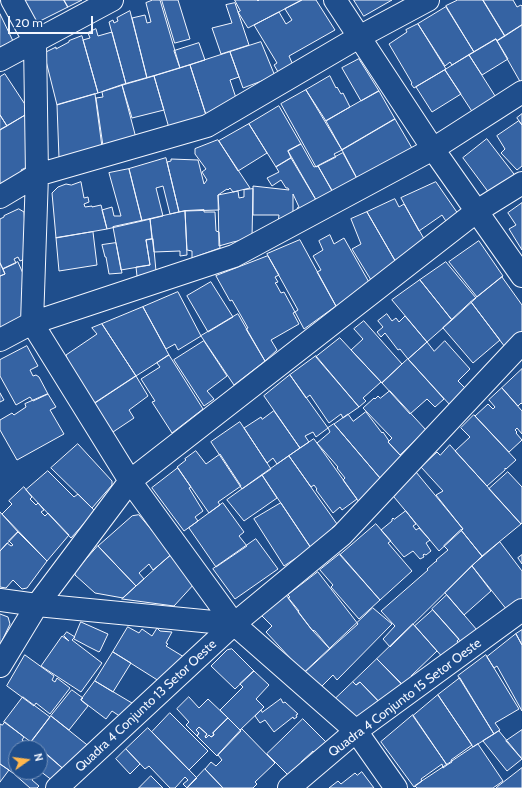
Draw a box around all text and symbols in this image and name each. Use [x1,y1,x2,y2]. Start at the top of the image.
scale bar [10,8,95,34]
text: 20 m [15,15,43,30]
street label: Quadra 4 Conjunto 15 Setor Oeste [326,635,484,761]
street label: Quadra 4 Conjunto 13 Setor Oeste [72,636,220,776]
north arrow [8,740,48,780]
text: N [31,752,46,763]

